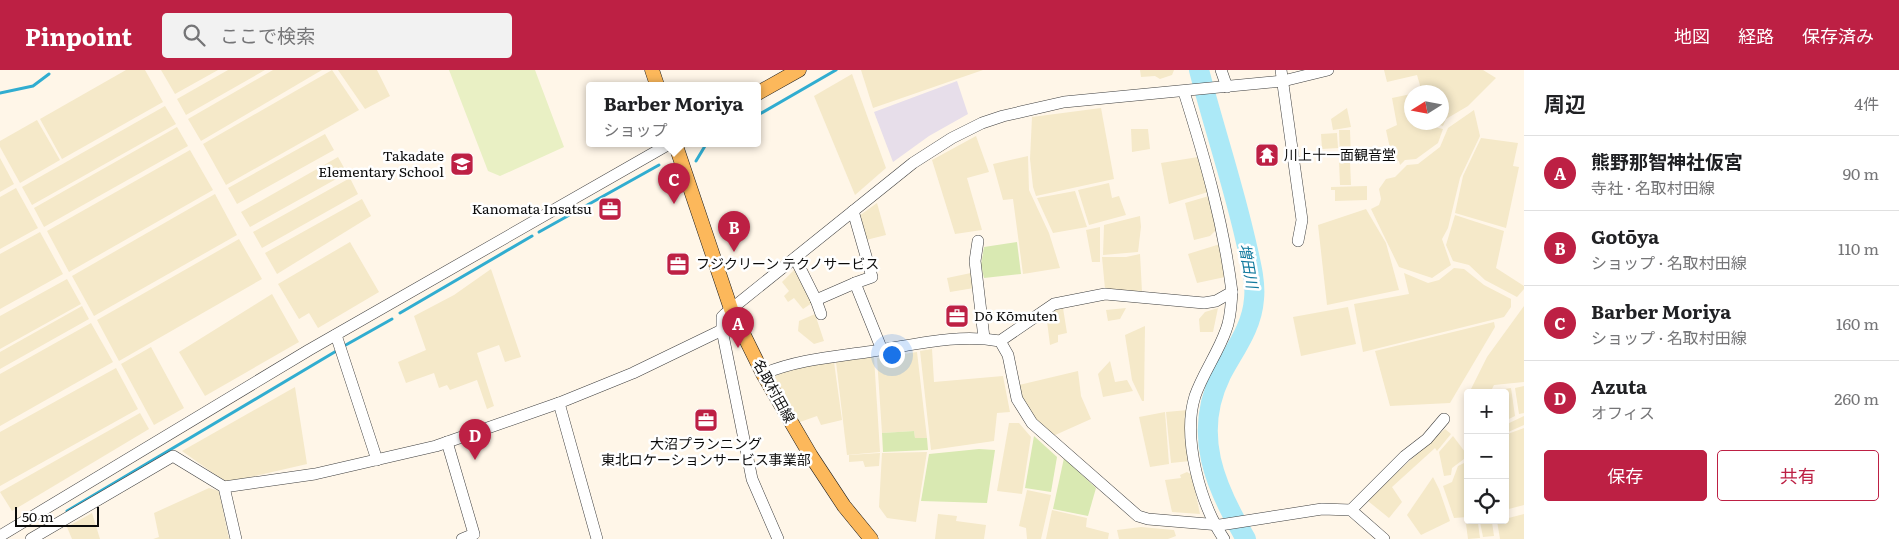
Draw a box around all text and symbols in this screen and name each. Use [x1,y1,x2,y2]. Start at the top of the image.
search box [162,13,512,58]
text: Pinpoint [25,18,132,53]
icon: search [180,21,208,49]
text: ここで検索 [220,21,315,49]
text: 地図 [1674,22,1710,49]
text: 経路 [1738,22,1774,49]
text: 保存済み [1802,22,1874,49]
popup [586,82,761,147]
north arrow [1404,85,1449,130]
text: 周辺 [1544,87,1586,118]
text: Barber Moriya [603,89,744,117]
text: 4件 [1854,91,1879,115]
text: ショップ [603,117,667,141]
temple icon: 川上十一面観音堂 [1254,142,1280,168]
place label: 川上十一面観音堂 [1284,144,1396,164]
place label: Takadate Elementary School [318,145,444,181]
text: 熊野那智神社仮宮 [1591,147,1743,175]
school or university icon: Takadate Elementary School [449,151,475,177]
text: A [1554,161,1566,185]
text: 90 m [1843,161,1879,185]
pin: C [658,163,690,204]
text: 寺社 · 名取村田線 [1591,175,1715,199]
office icon: Kanomata Insatsu [597,196,623,222]
place label: Kanomata Insatsu [472,198,592,218]
pin: B [718,211,750,252]
text: Gotōya [1591,222,1659,250]
text: B [1554,236,1566,260]
text: 110 m [1838,236,1879,260]
water label: 増田川 [1234,242,1265,292]
text: ショップ · 名取村田線 [1591,250,1747,274]
office icon: フジクリーン テクノサービス [665,251,691,277]
place label: フジクリーン テクノサービス [696,253,879,273]
text: Barber Moriya [1591,297,1731,325]
office icon: Dō Kōmuten [944,303,970,329]
place label: Dō Kōmuten [974,305,1058,325]
pin: A [722,307,754,348]
text: C [1554,311,1566,335]
text: 160 m [1836,311,1879,335]
text: ショップ · 名取村田線 [1591,325,1747,349]
your location [879,342,905,368]
street label: 名取村田線 [749,355,801,426]
text: Azuta [1591,372,1647,400]
text: D [1554,386,1566,410]
text: 260 m [1834,386,1879,410]
map controls [1464,389,1509,524]
button: + [1464,389,1509,434]
text: オフィス [1591,400,1655,424]
office icon: 大沼プランニング 東北ロケーションサービス事業部 [693,407,719,433]
pin: D [459,419,491,460]
place label: 大沼プランニング 東北ロケーションサービス事業部 [601,433,811,469]
button: − [1464,434,1509,479]
button: 保存 [1544,450,1707,501]
button: 共有 [1717,450,1879,501]
button: locate [1464,479,1509,524]
scale bar [15,504,99,527]
text: 50 m [22,506,54,526]

